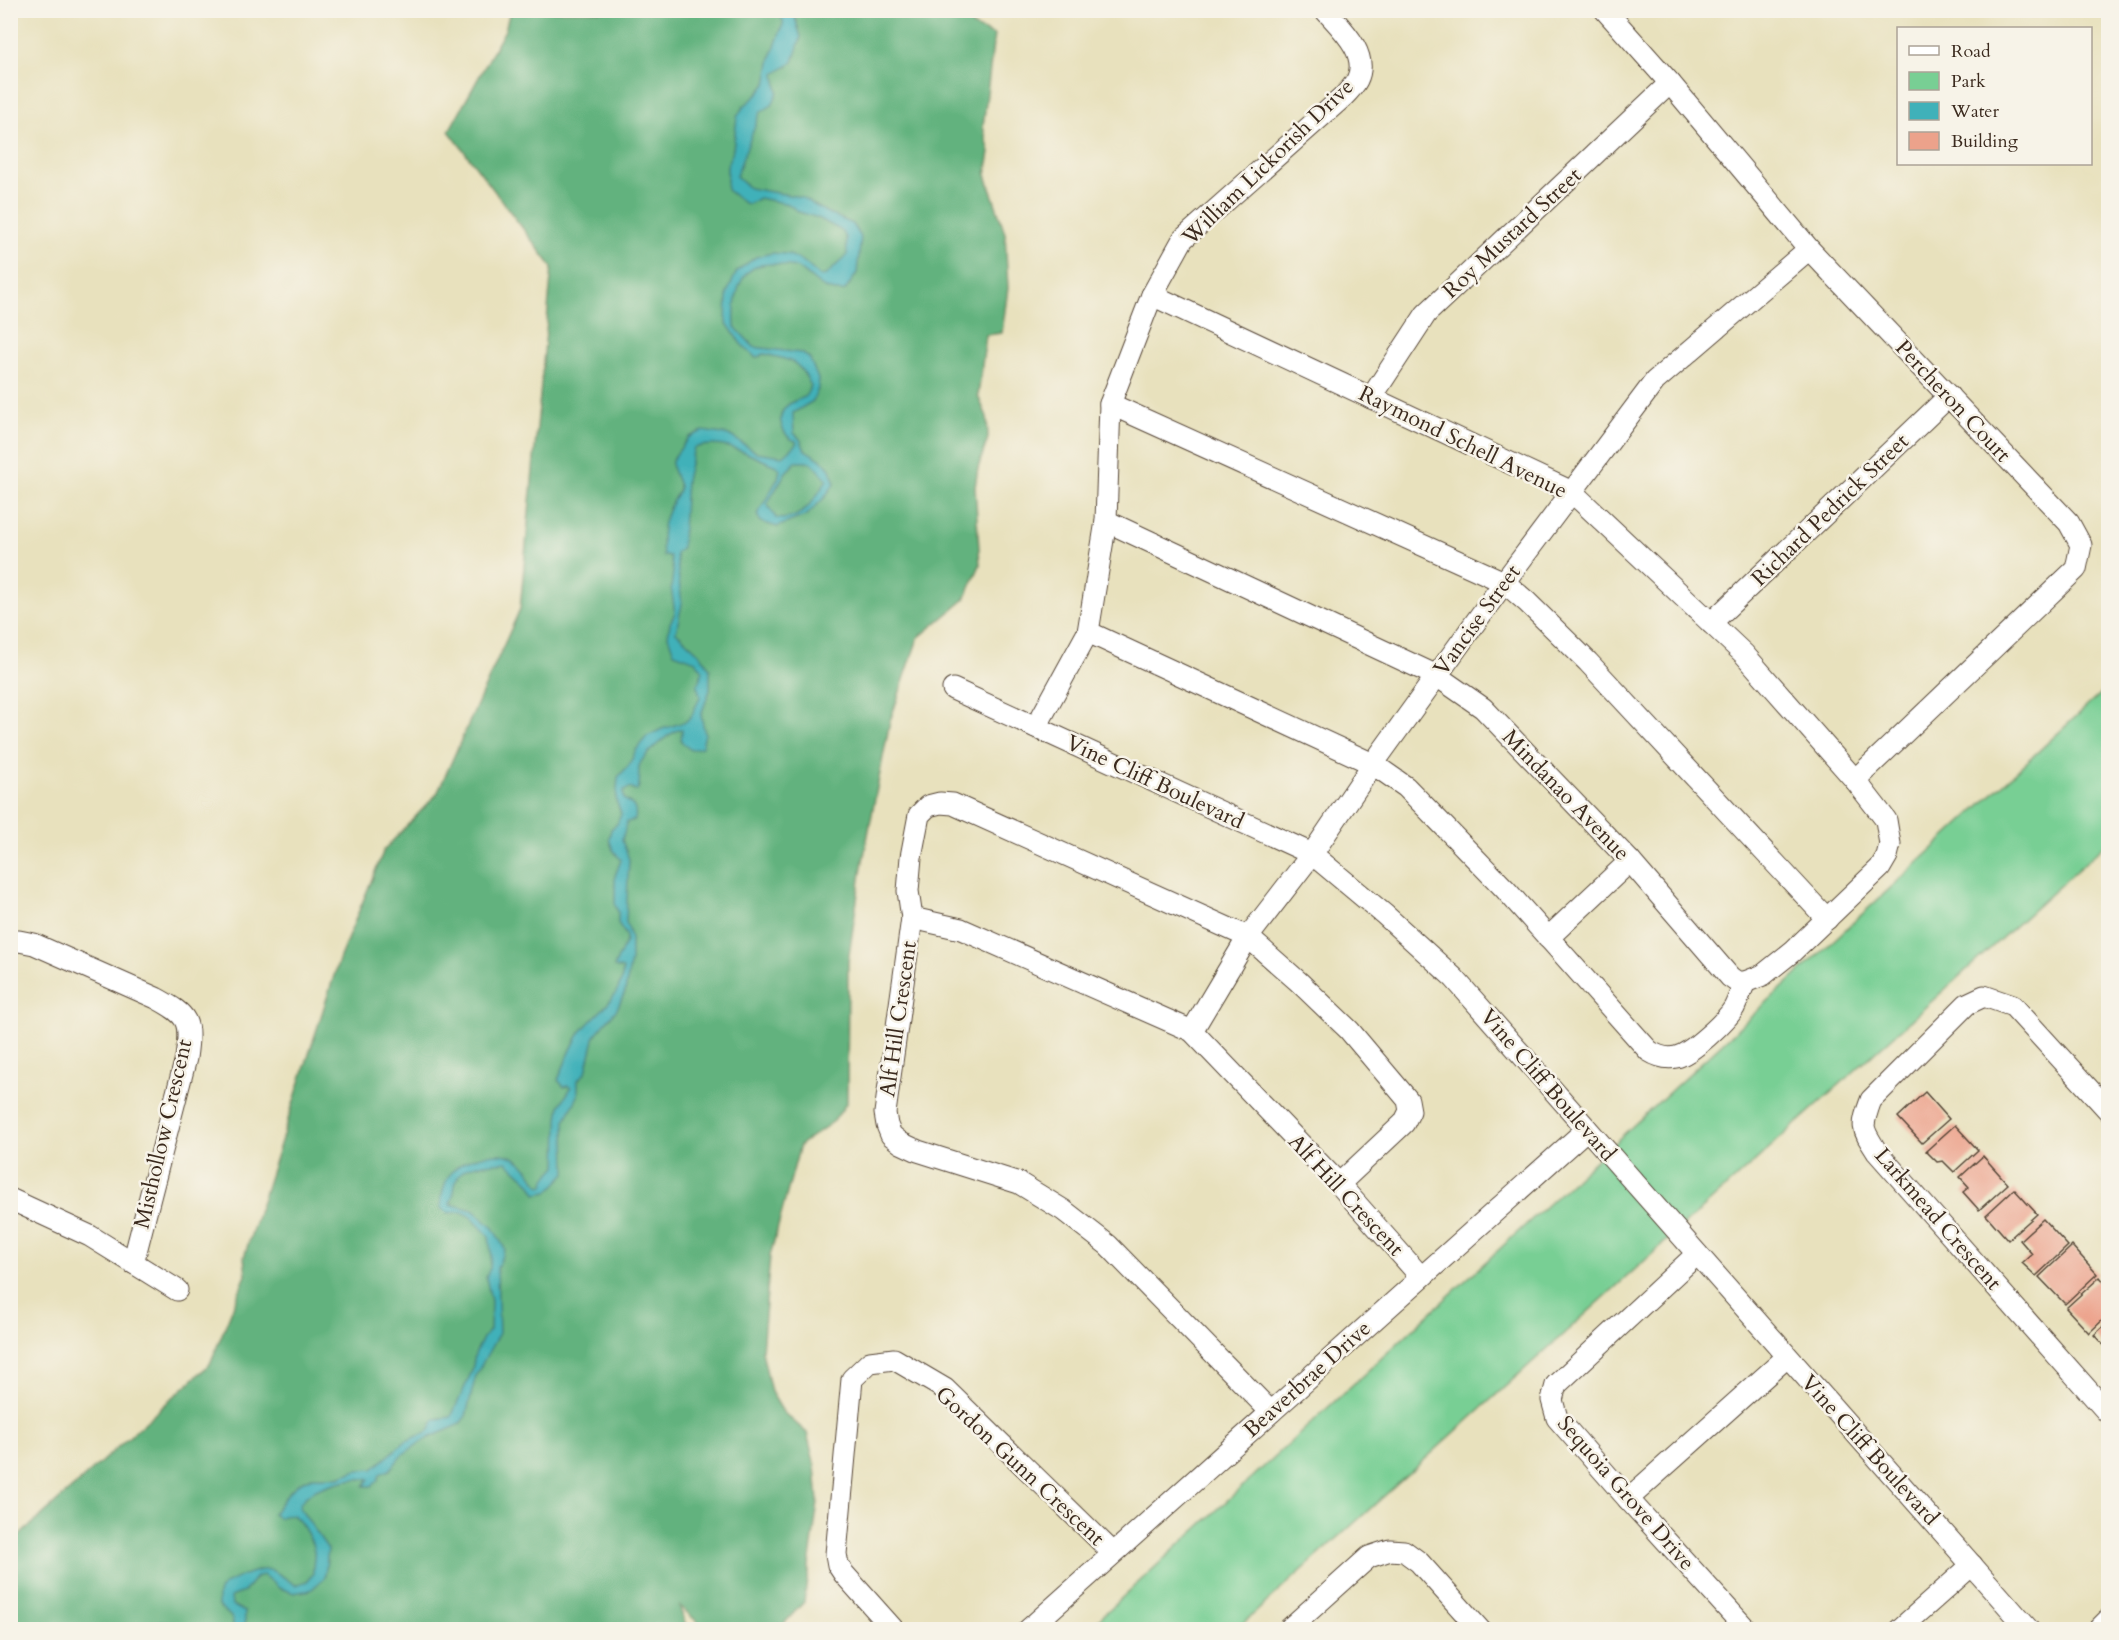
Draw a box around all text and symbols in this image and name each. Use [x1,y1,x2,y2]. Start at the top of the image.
legend [1897,27,2092,165]
text: Road [1951,39,1991,64]
text: Park [1951,69,1986,94]
street label: William Lickorish Drive [1175,72,1360,253]
text: Water [1950,99,2000,124]
text: Building [1951,129,2019,154]
street label: Roy Mustard Street [1436,161,1588,305]
street label: Percheron Court [1888,333,2018,469]
street label: Raymond Schell Avenue [1354,378,1572,506]
street label: Richard Pedrick Street [1745,427,1915,593]
street label: Vancise Street [1426,558,1528,682]
street label: Mindanao Avenue [1496,723,1636,867]
street label: Vine Cliff Boulevard [1061,728,1249,837]
street label: Alf Hill Crescent [872,939,924,1099]
street label: Vine Cliff Boulevard [1473,1002,1623,1168]
street label: Misthollow Crescent [127,1036,199,1232]
street label: Alf Hill Crescent [1281,1127,1411,1263]
street label: Larkmead Crescent [1868,1141,2008,1297]
street label: Beaverbrae Drive [1237,1314,1377,1444]
street label: Vine Cliff Boulevard [1794,1368,1946,1532]
street label: Gordon Gunn Crescent [929,1380,1111,1553]
street label: Sequoia Grove Drive [1550,1409,1702,1577]

